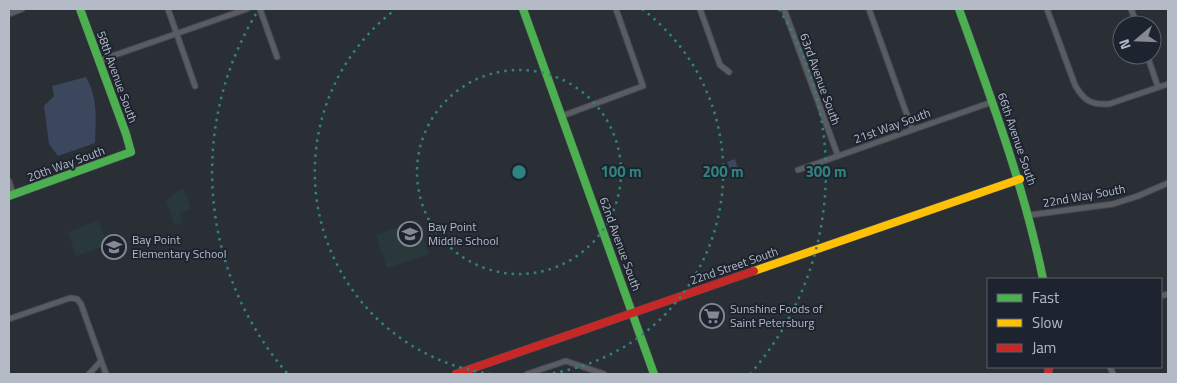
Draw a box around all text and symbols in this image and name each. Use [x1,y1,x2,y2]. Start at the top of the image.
north arrow [1112,15,1162,65]
street label: 58th Avenue South [92,28,143,126]
street label: 63rd Avenue South [795,30,846,127]
text: N [1113,36,1136,52]
street label: 66th Avenue South [993,90,1042,188]
street label: 21st Way South [851,103,933,148]
street label: 20th Way South [24,141,107,186]
text: 100 m [600,160,642,183]
text: 200 m [702,160,744,183]
text: 300 m [805,160,847,183]
centre of rings [510,163,528,181]
street label: 22nd Way South [1041,179,1127,212]
street label: 62nd Avenue South [595,194,646,294]
place label: Bay Point Middle School [428,217,499,250]
school or university icon: Bay Point Middle School [397,221,423,247]
place label: Bay Point Elementary School [132,230,226,263]
school or university icon: Bay Point Elementary School [101,234,127,260]
street label: 22nd Street South [687,242,781,290]
legend [987,278,1162,368]
text: Fast [1032,286,1060,309]
place label: Sunshine Foods of Saint Petersburg [730,299,823,332]
supermarket icon: Sunshine Foods of Saint Petersburg [699,303,725,329]
text: Slow [1032,311,1063,334]
text: Jam [1032,336,1056,359]

